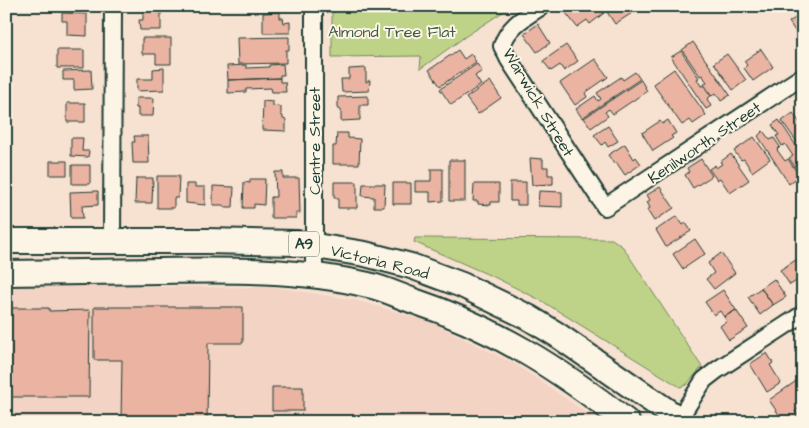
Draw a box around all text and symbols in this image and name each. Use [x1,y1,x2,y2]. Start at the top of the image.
park label: Almond Tree Flat [328,21,456,43]
street label: Warwick Street [497,44,580,161]
street label: Centre Street [304,87,326,195]
street label: Kenilworth Street [644,96,766,189]
road number: A9 [289,232,319,256]
street label: Victoria Road [328,239,431,285]

